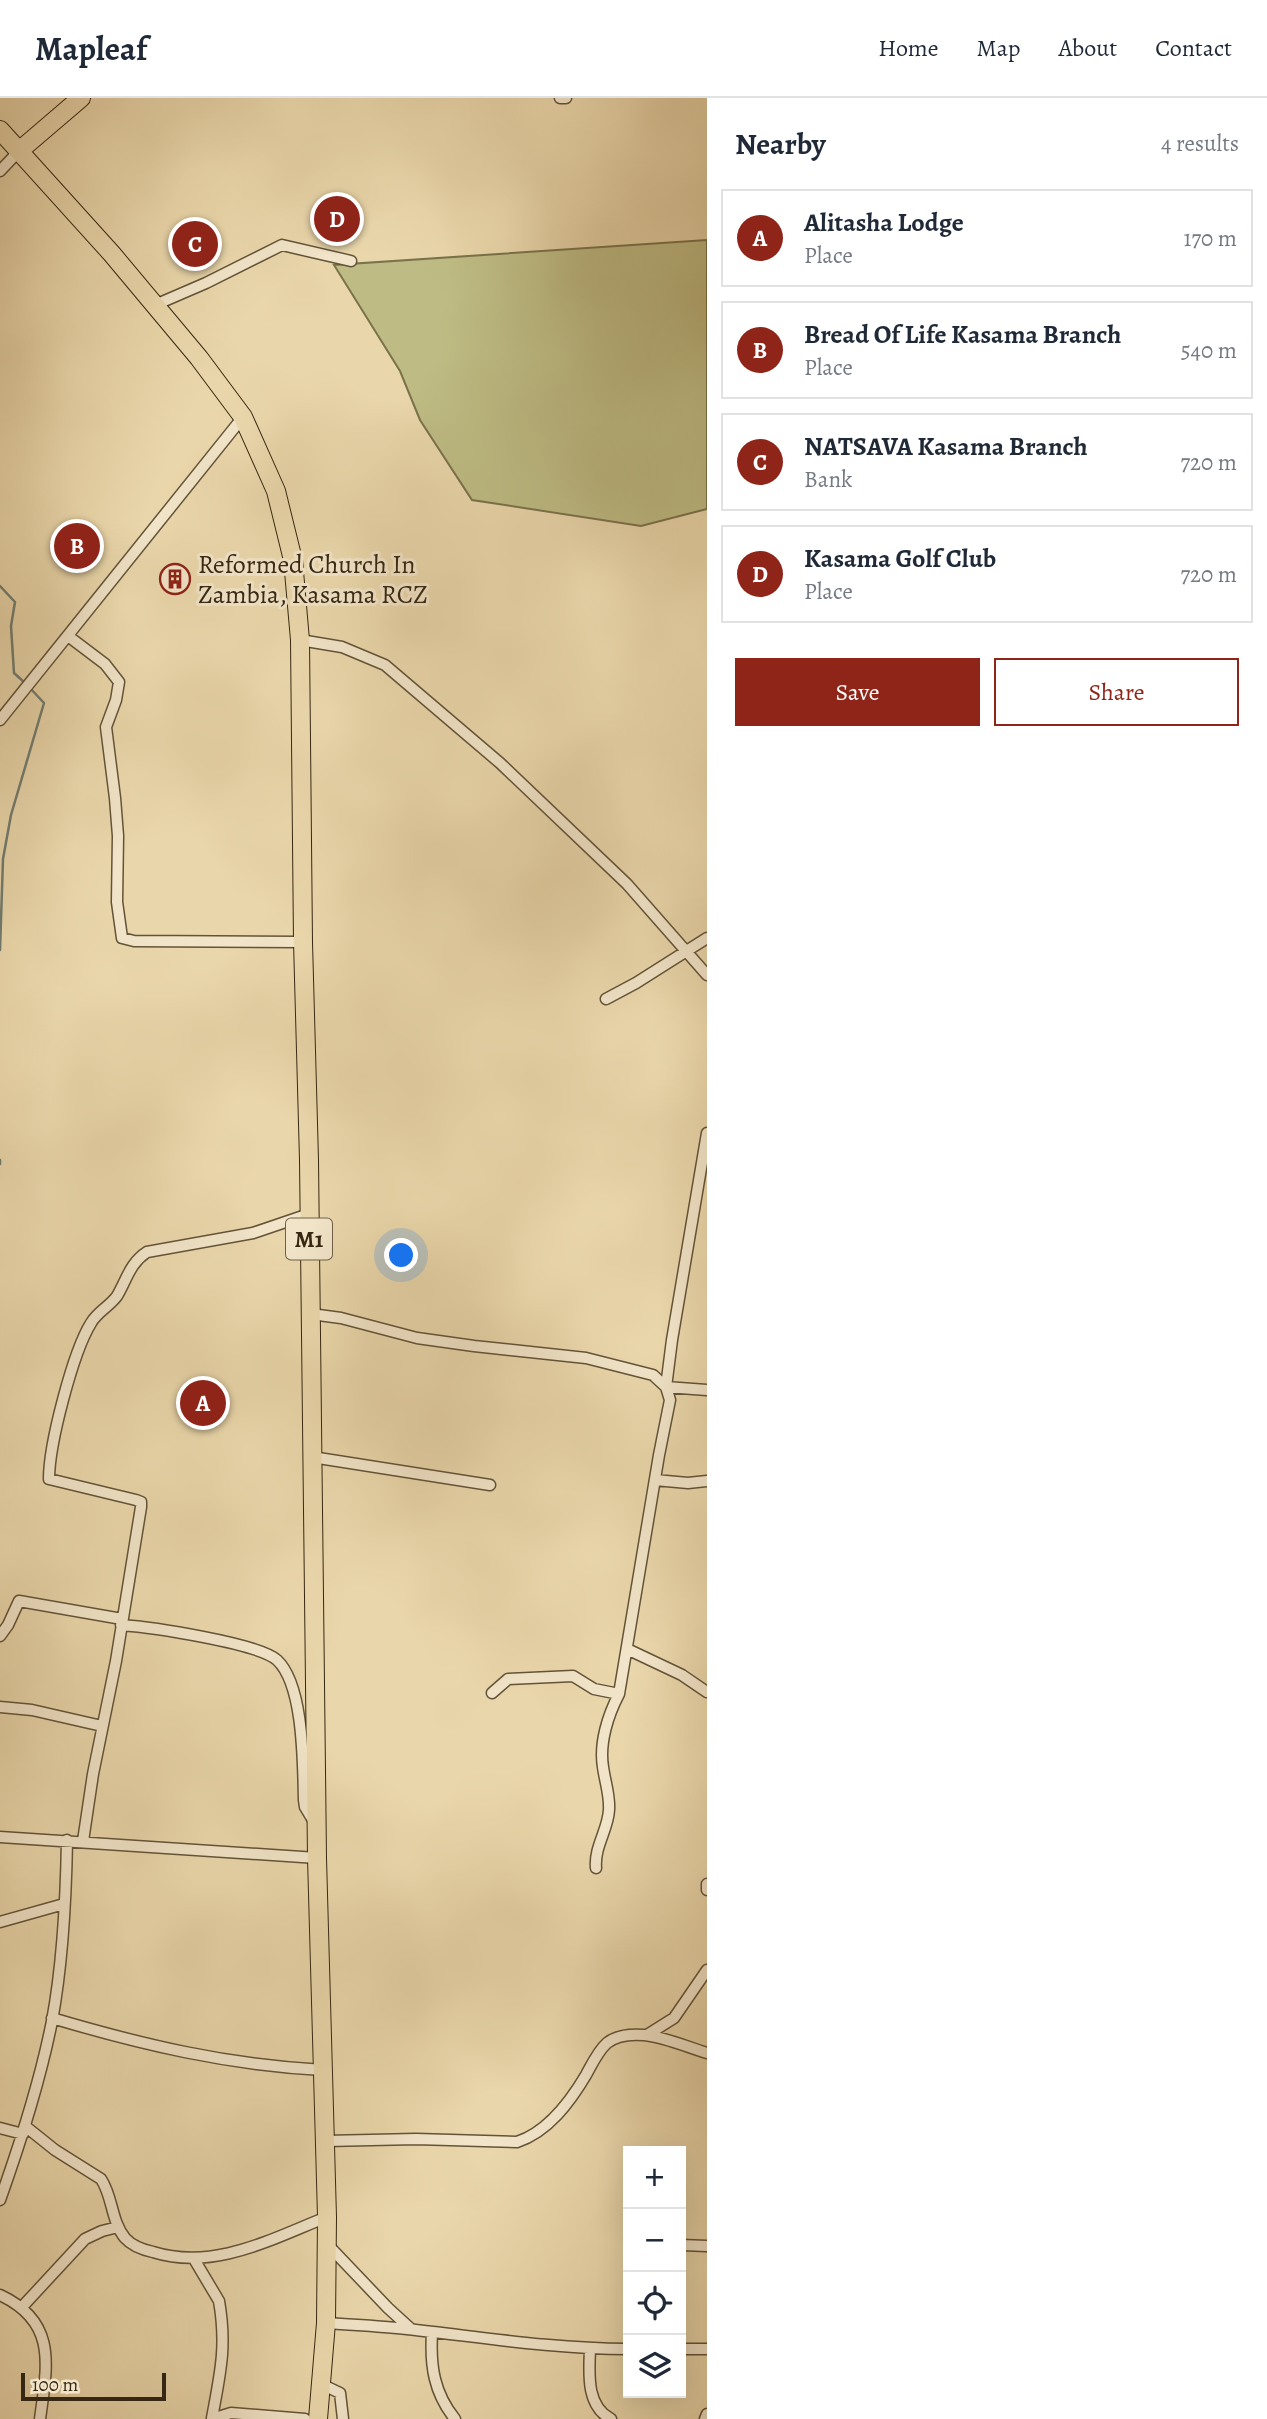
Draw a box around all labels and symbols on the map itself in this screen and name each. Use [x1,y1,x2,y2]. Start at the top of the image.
pin: D [314,193,360,245]
pin: C [172,218,218,270]
pin: B [54,520,100,572]
place label: Reformed Church In Zambia, Kasama RCZ [198,547,428,612]
building icon: Reformed Church In Zambia, Kasama RCZ [158,562,192,596]
road number: M1 [286,1218,332,1260]
your location [384,1238,418,1272]
pin: A [180,1377,226,1429]
scale bar [21,2370,166,2402]

